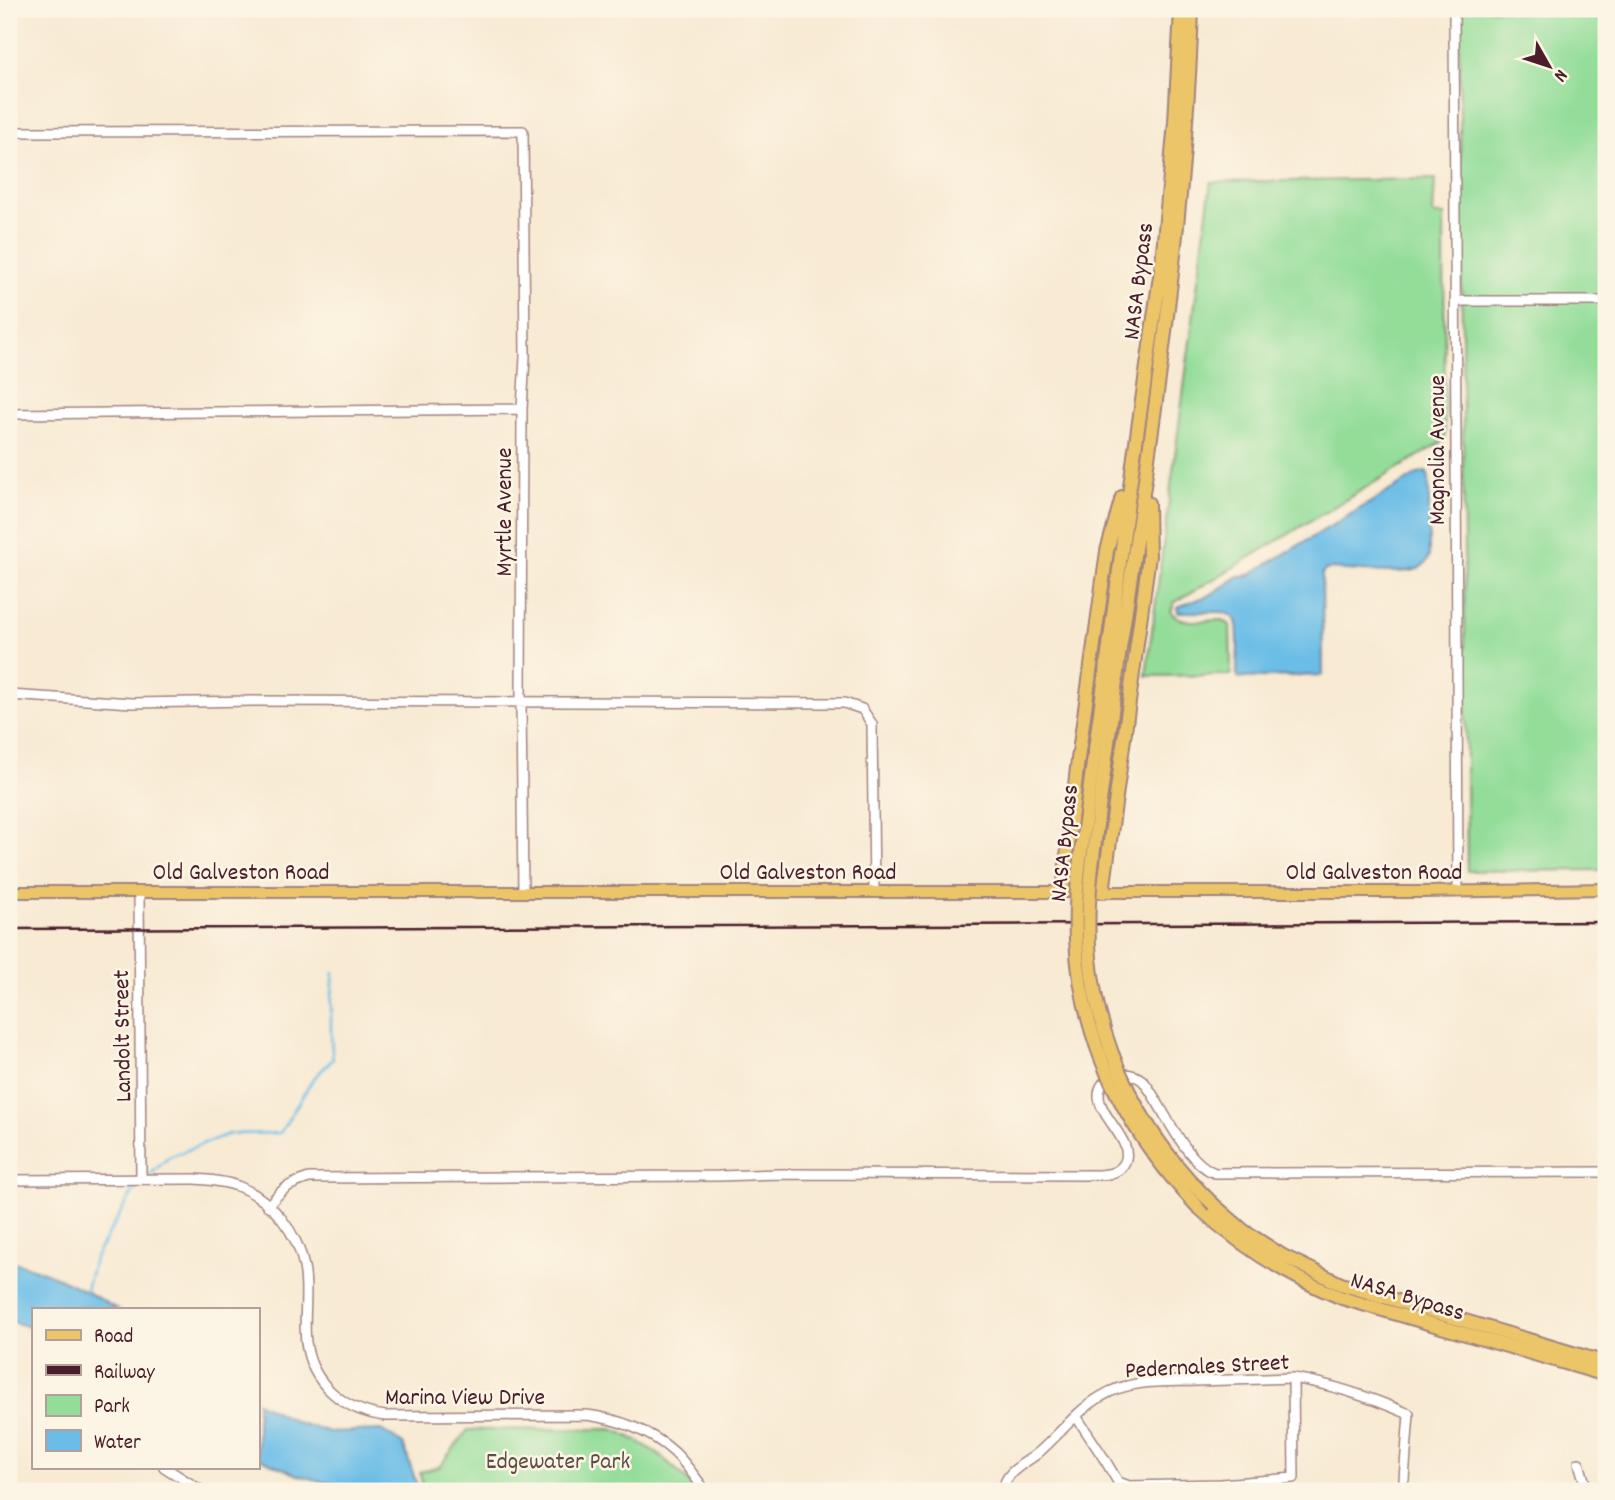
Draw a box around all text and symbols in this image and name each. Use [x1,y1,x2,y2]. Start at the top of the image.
north arrow [1514,32,1584,102]
text: N [1546,62,1573,87]
street label: NASA Bypass [1116,221,1164,342]
street label: Magnolia Avenue [1422,375,1456,525]
street label: Myrtle Avenue [489,448,523,576]
street label: NASA Bypass [1043,783,1089,904]
street label: Old Galveston Road [153,857,330,891]
street label: Old Galveston Road [720,857,897,891]
street label: Old Galveston Road [1286,857,1463,891]
street label: Landolt Street [106,969,142,1102]
street label: NASA Bypass [1346,1264,1468,1331]
legend [32,1308,259,1468]
text: Road [94,1323,133,1353]
street label: Pedernales Street [1124,1347,1290,1389]
text: Railway [94,1359,155,1389]
street label: Marina View Drive [385,1382,545,1416]
text: Park [94,1393,130,1423]
text: Water [94,1429,141,1459]
park label: Edgewater Park [486,1446,630,1480]

